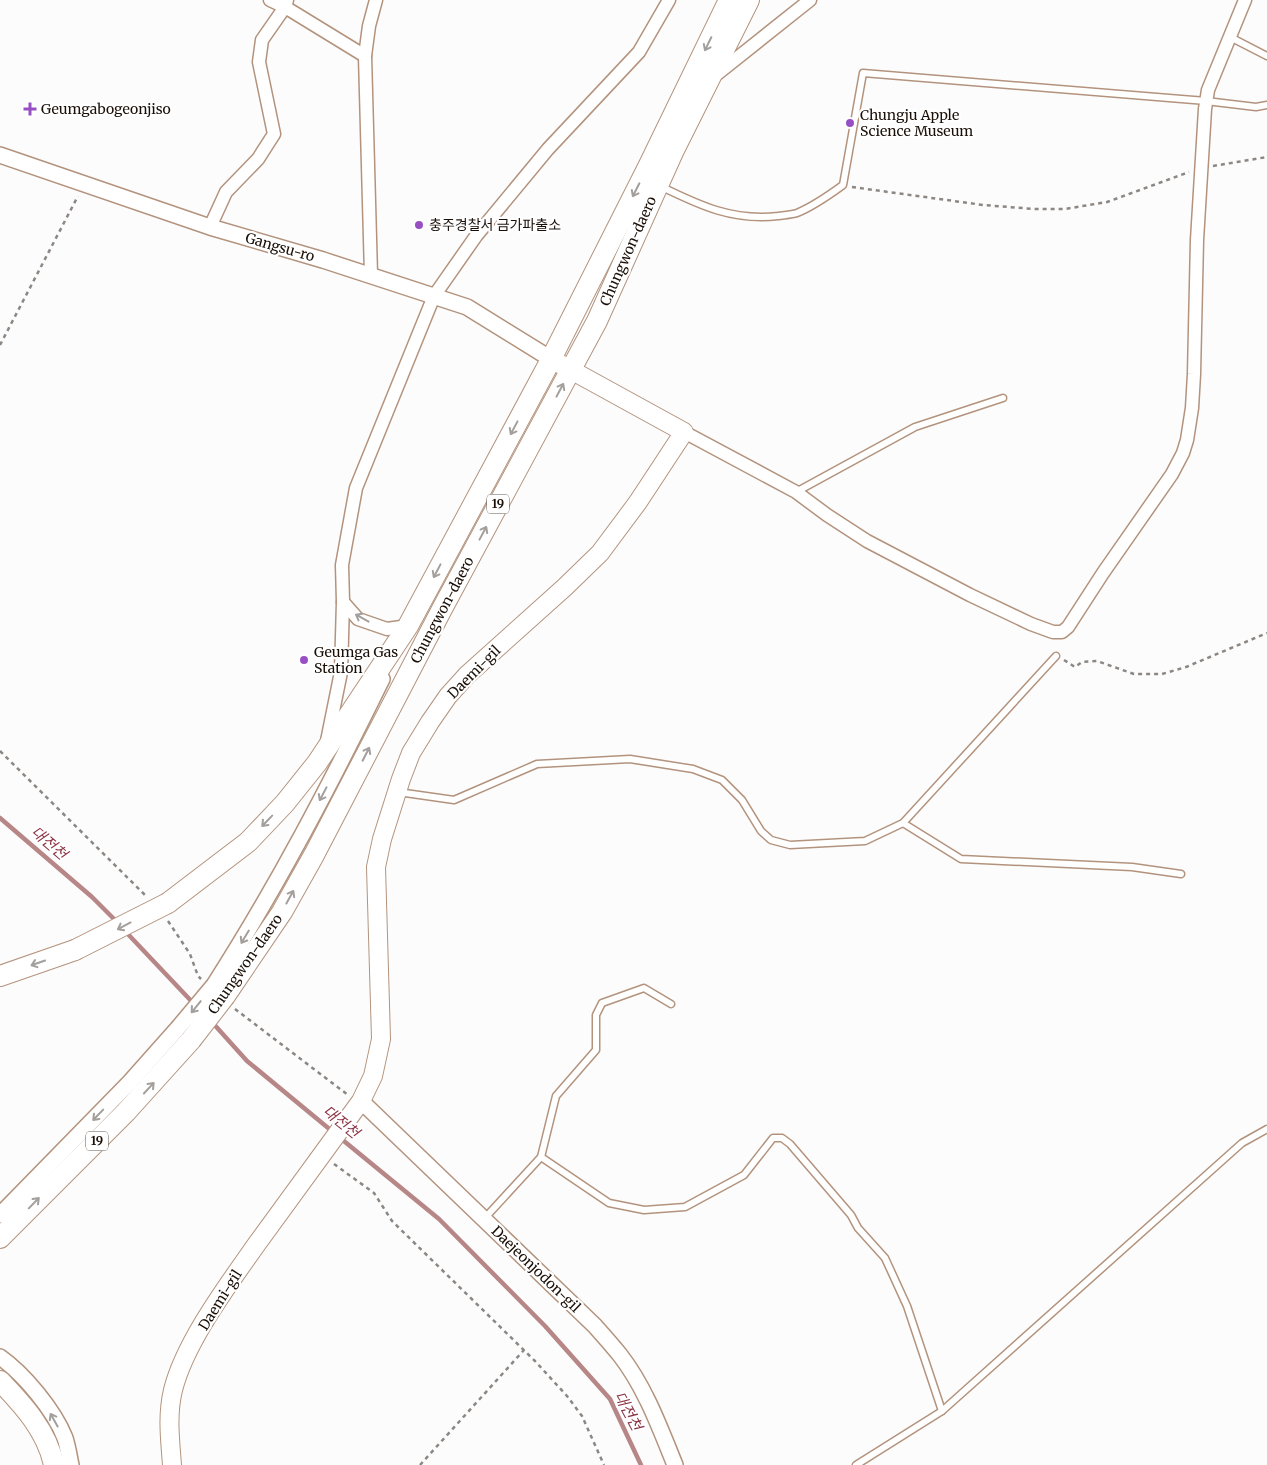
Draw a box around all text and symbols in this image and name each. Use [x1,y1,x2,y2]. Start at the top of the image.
one-way arrow [703,36,712,51]
place label: Geumgabogeonjiso [41,100,171,118]
marker: Geumgabogeonjiso [23,102,37,116]
place label: Chungju Apple Science Museum [860,106,973,140]
marker: Chungju Apple Science Museum [844,117,856,129]
one-way arrow [631,182,640,197]
street label: Chungwon-daero [596,193,660,309]
place label: 충주경찰서 금가파출소 [429,216,561,234]
marker: 충주경찰서 금가파출소 [413,219,425,231]
street label: Gangsu-ro [243,229,317,265]
one-way arrow [555,383,565,397]
one-way arrow [509,420,519,434]
road number: 19 [487,494,509,514]
one-way arrow [478,525,488,540]
street label: Chungwon-daero [406,554,478,666]
one-way arrow [432,563,441,578]
one-way arrow [355,613,369,623]
street label: Daemi-gil [444,641,505,702]
place label: Geumga Gas Station [314,643,398,677]
marker: Geumga Gas Station [298,654,310,666]
one-way arrow [362,747,371,762]
one-way arrow [318,787,328,801]
one-way arrow [262,815,274,827]
water label: 대전천 [27,822,73,865]
one-way arrow [285,890,295,905]
street label: Chungwon-daero [204,910,286,1018]
one-way arrow [117,921,132,931]
one-way arrow [239,929,249,943]
one-way arrow [30,959,46,968]
one-way arrow [191,1000,202,1013]
one-way arrow [143,1081,155,1094]
water label: 대전천 [319,1101,365,1143]
one-way arrow [92,1109,104,1121]
road number: 19 [86,1132,108,1150]
one-way arrow [28,1197,40,1209]
street label: Daejeonjodon-gil [488,1222,585,1317]
street label: Daemi-gil [194,1266,246,1334]
water label: 대전천 [610,1388,648,1435]
one-way arrow [49,1413,59,1427]

